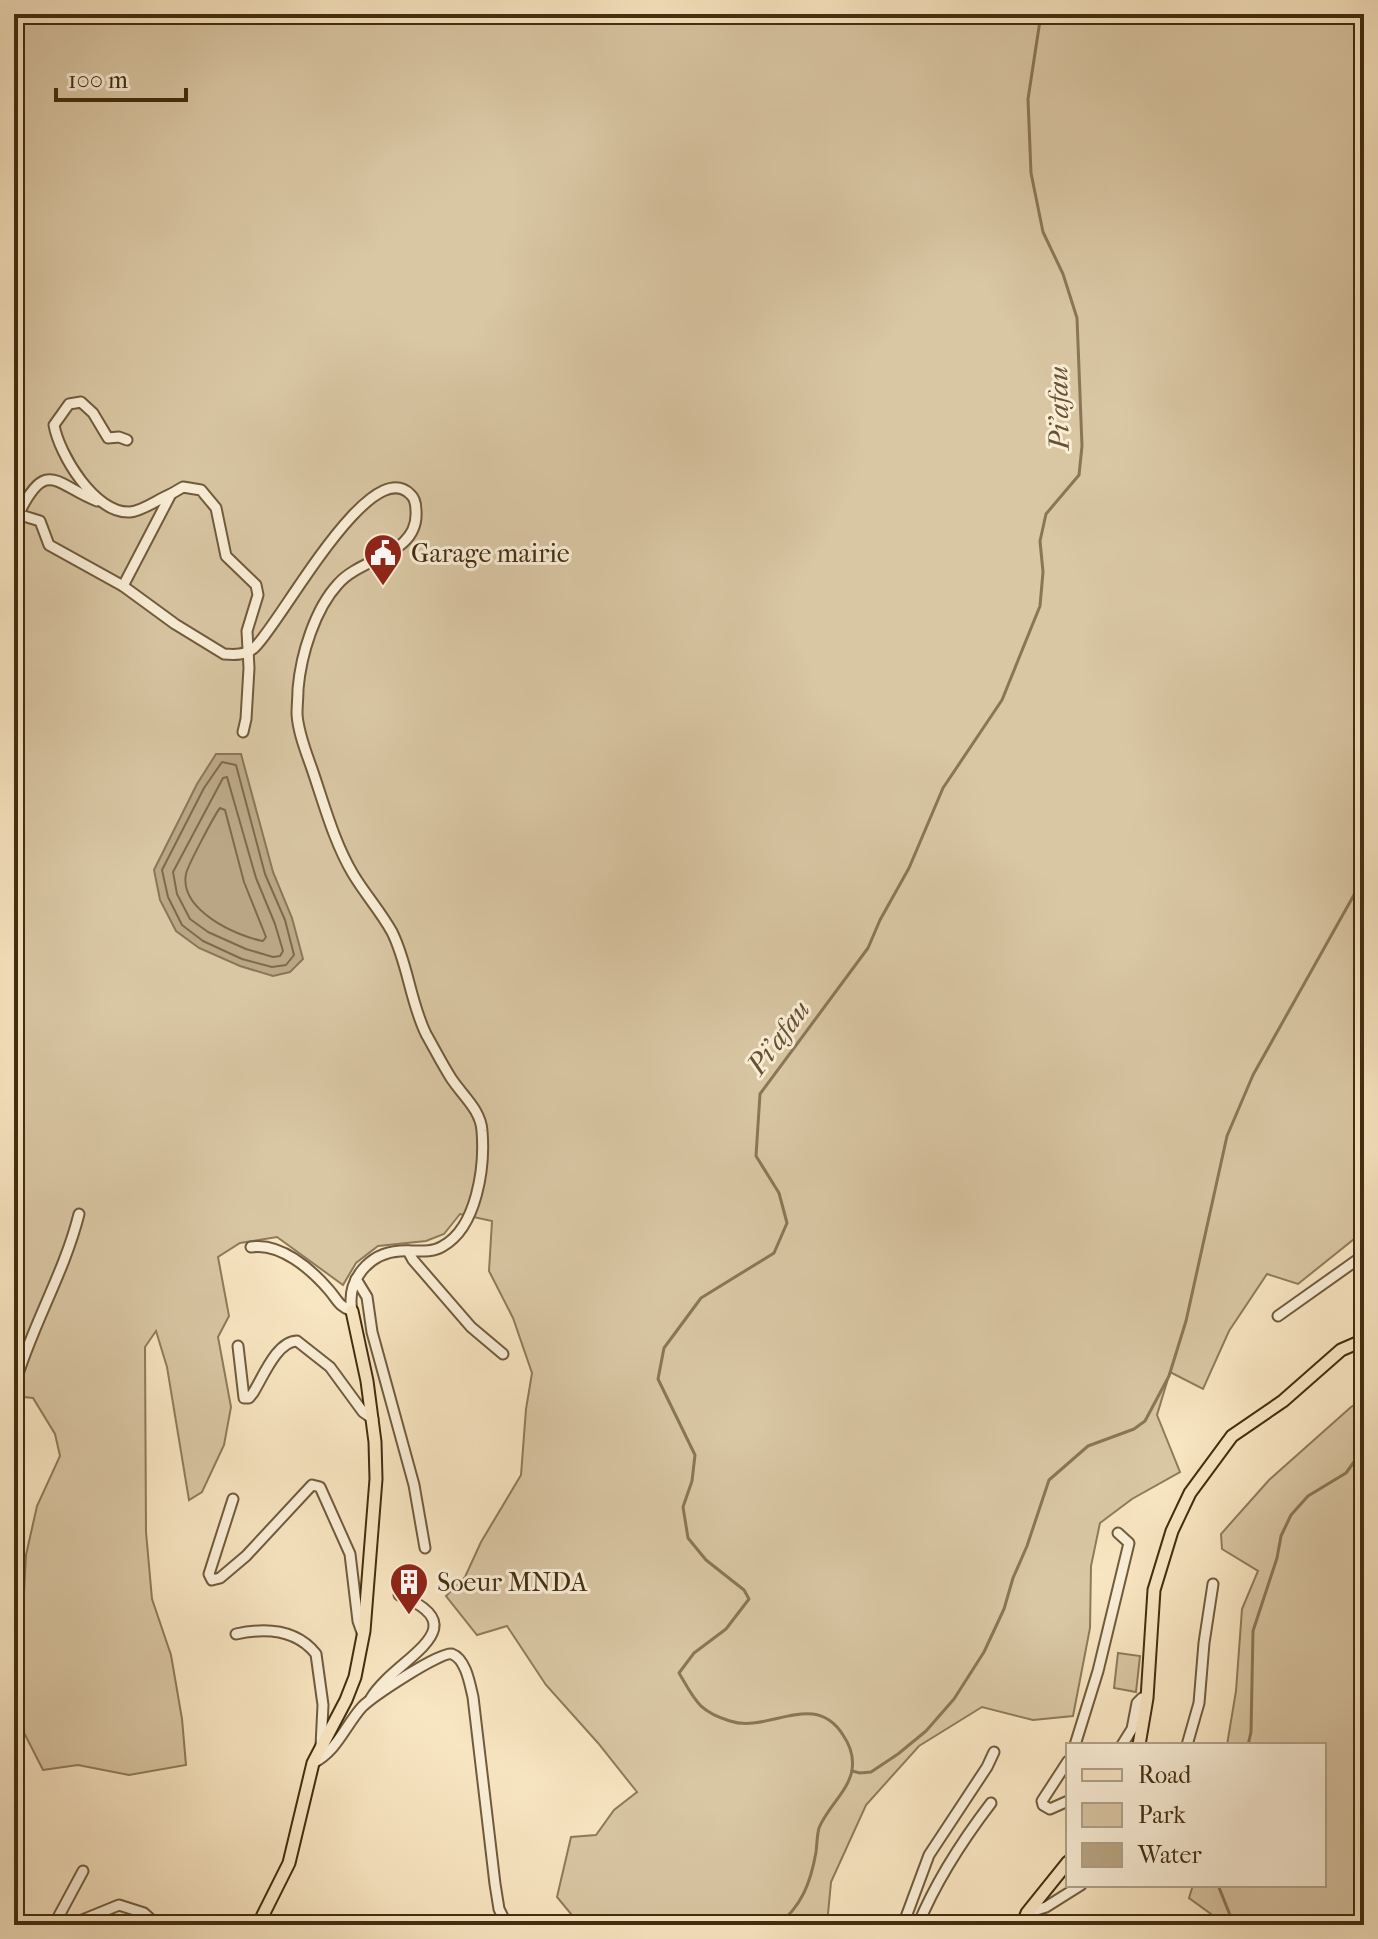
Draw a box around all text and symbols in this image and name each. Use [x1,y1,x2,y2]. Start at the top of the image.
scale bar [56,52,186,102]
text: 100 m [68,66,128,94]
water label: Pi'afau [1041,366,1076,452]
public building icon: Garage mairie [362,532,404,587]
place label: Garage mairie [411,538,570,569]
water label: Pi'afau [739,994,817,1083]
building icon: Soeur MNDA [388,1561,430,1616]
place label: Soeur MNDA [437,1567,588,1598]
legend [1066,1743,1326,1887]
text: Road [1138,1761,1192,1789]
text: Park [1138,1801,1186,1829]
text: Water [1137,1841,1202,1869]

